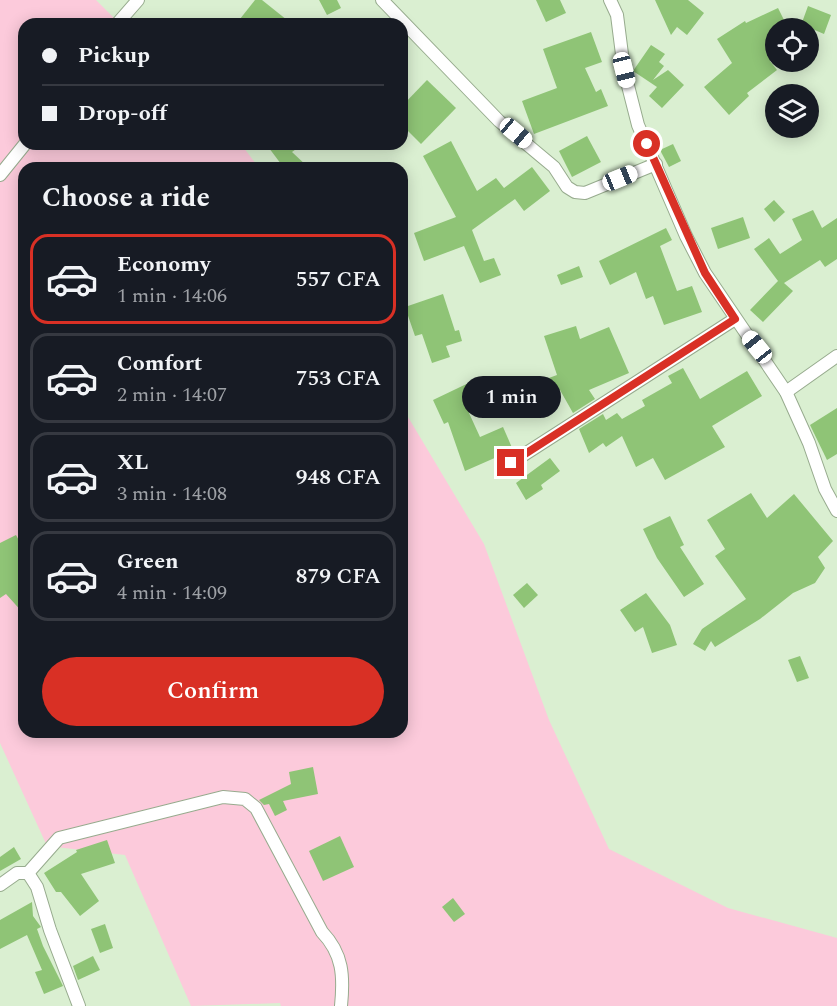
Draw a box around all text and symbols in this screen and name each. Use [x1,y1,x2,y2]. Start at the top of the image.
map controls [765,18,819,138]
button: locate [765,18,819,72]
text: Pickup [78,39,150,72]
car [611,50,637,90]
button: layers [765,84,819,138]
text: Drop-off [78,97,167,130]
car [496,115,536,151]
route start [633,130,660,157]
car [600,163,640,193]
text: Choose a ride [42,177,210,219]
text: Economy [117,248,210,281]
icon: car [45,252,99,306]
text: 557 CFA [296,263,381,296]
text: 1 min · 14:06 [117,281,227,311]
car [739,327,775,367]
text: Comfort [117,347,202,380]
icon: car [45,351,99,405]
text: 753 CFA [296,362,381,395]
callout: 1 min [462,376,560,418]
text: 2 min · 14:07 [117,380,227,410]
text: 1 min [486,382,537,412]
text: XL [117,446,148,479]
route end [497,449,524,476]
icon: car [45,450,99,504]
text: 948 CFA [296,461,381,494]
text: 3 min · 14:08 [117,479,227,509]
text: Green [117,545,179,578]
icon: car [45,549,99,603]
text: 879 CFA [296,560,381,593]
text: 4 min · 14:09 [117,578,227,608]
button: Confirm [42,657,384,726]

